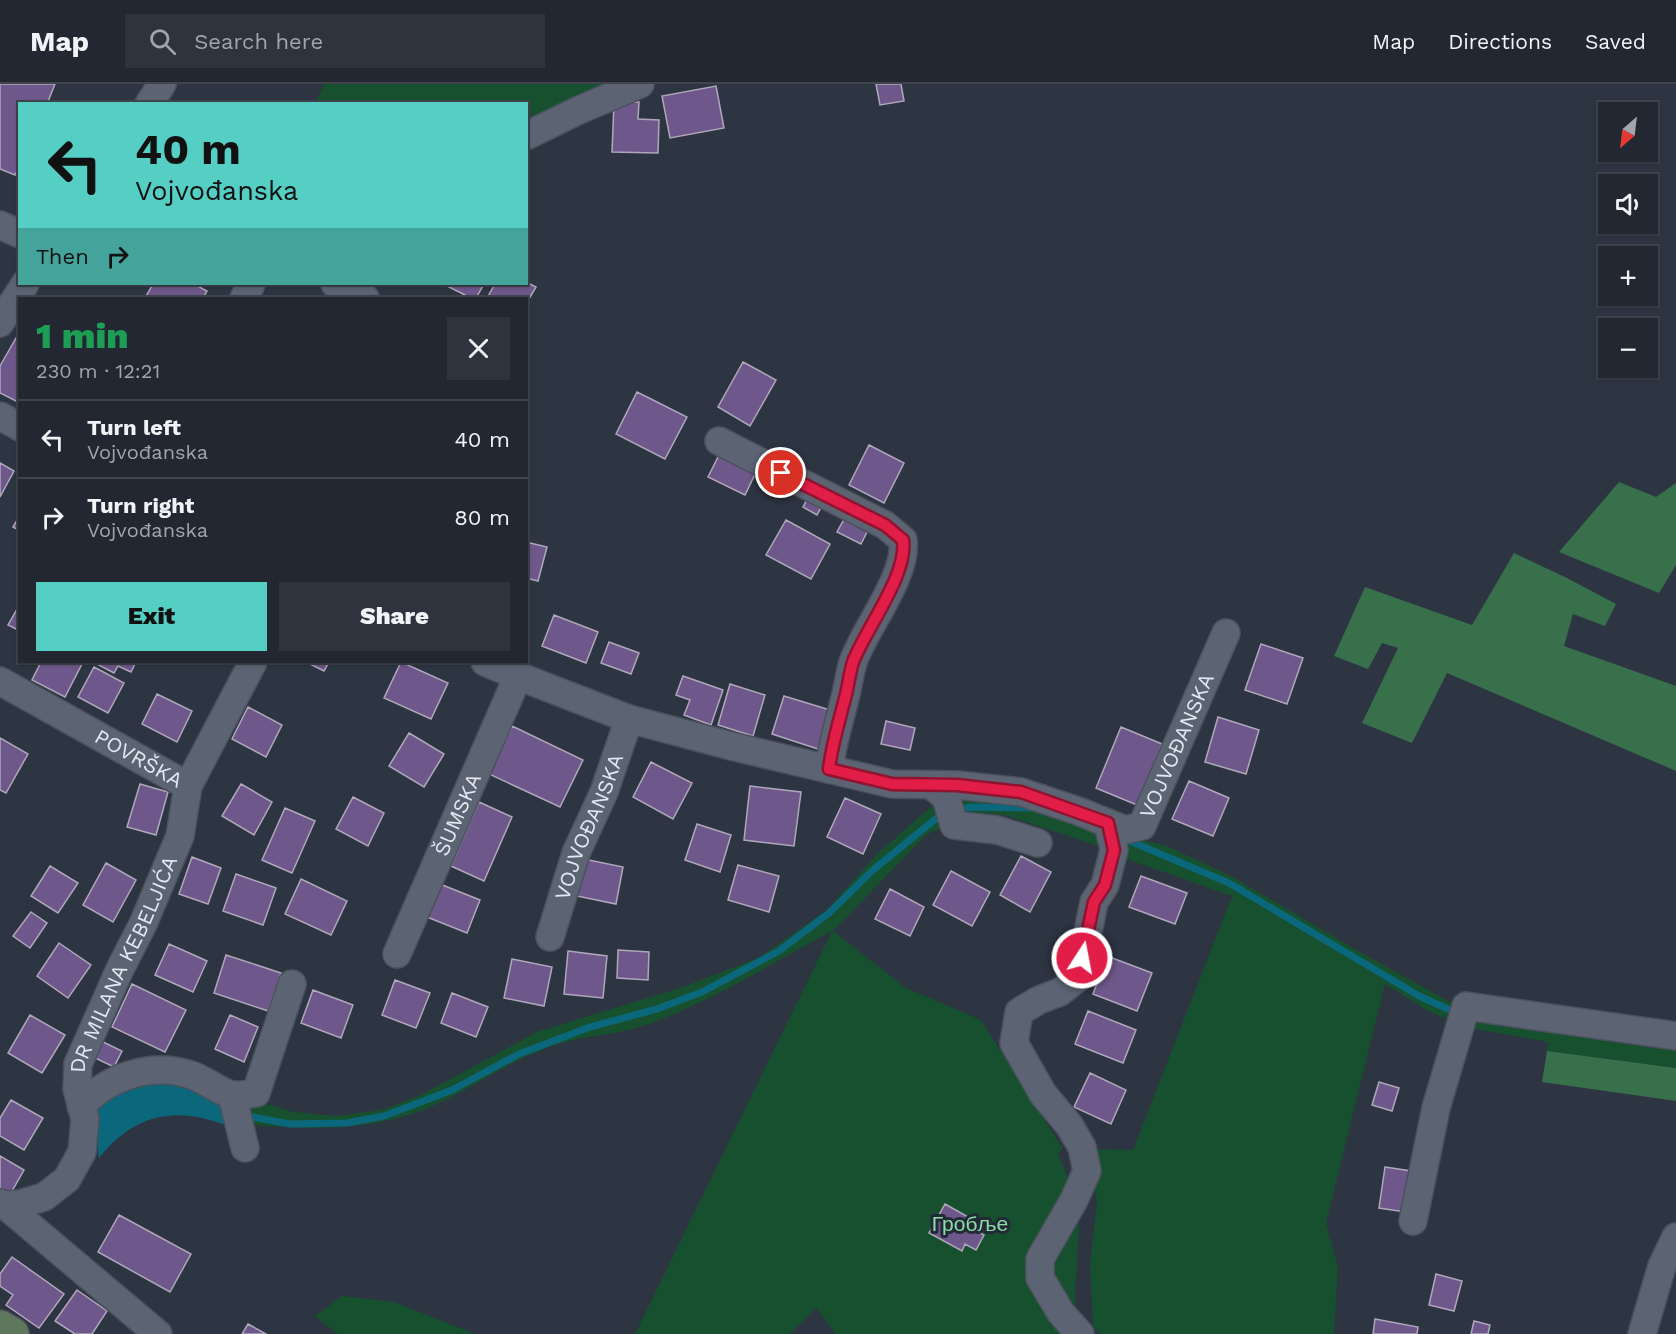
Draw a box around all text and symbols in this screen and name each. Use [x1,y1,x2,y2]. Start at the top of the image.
search box [125,14,545,68]
text: Map [30,25,89,58]
icon: search [146,25,179,58]
text: Search here [194,29,323,54]
text: Map [1372,29,1415,54]
text: Directions [1448,29,1552,54]
text: Saved [1585,29,1646,54]
north arrow [1598,102,1658,162]
map controls [1598,102,1658,378]
text: 40 m [135,125,241,174]
icon: left [36,126,114,204]
button: sound [1598,174,1658,234]
text: Vojvođanska [135,175,298,207]
icon: right [101,240,134,273]
text: Then [36,244,89,269]
button: + [1598,246,1658,306]
text: 1 min [36,315,129,357]
button: close [447,317,510,380]
button: − [1598,318,1658,378]
text: 230 m · 12:21 [36,359,160,383]
text: Turn left [87,415,181,440]
icon: left [36,423,69,456]
text: 40 m [454,427,510,452]
text: Vojvođanska [87,440,208,464]
pin [755,447,806,498]
icon: arrive [764,456,797,489]
text: Turn right [87,493,194,518]
icon: right [36,501,69,534]
text: 80 m [454,505,510,530]
text: Vojvođanska [87,518,208,542]
button: Exit [36,582,267,651]
button: Share [279,582,510,651]
street label: VOJVOĐANSKA [1134,669,1219,822]
street label: POVRŠKA [91,724,188,793]
street label: VOJVOĐANSKA [549,750,628,903]
street label: ŠUMSKA [428,769,486,859]
street label: DR MILANA KEBELJIĆA [65,852,182,1073]
position arrow [1050,926,1114,990]
park label: Гробље [932,1211,1008,1236]

